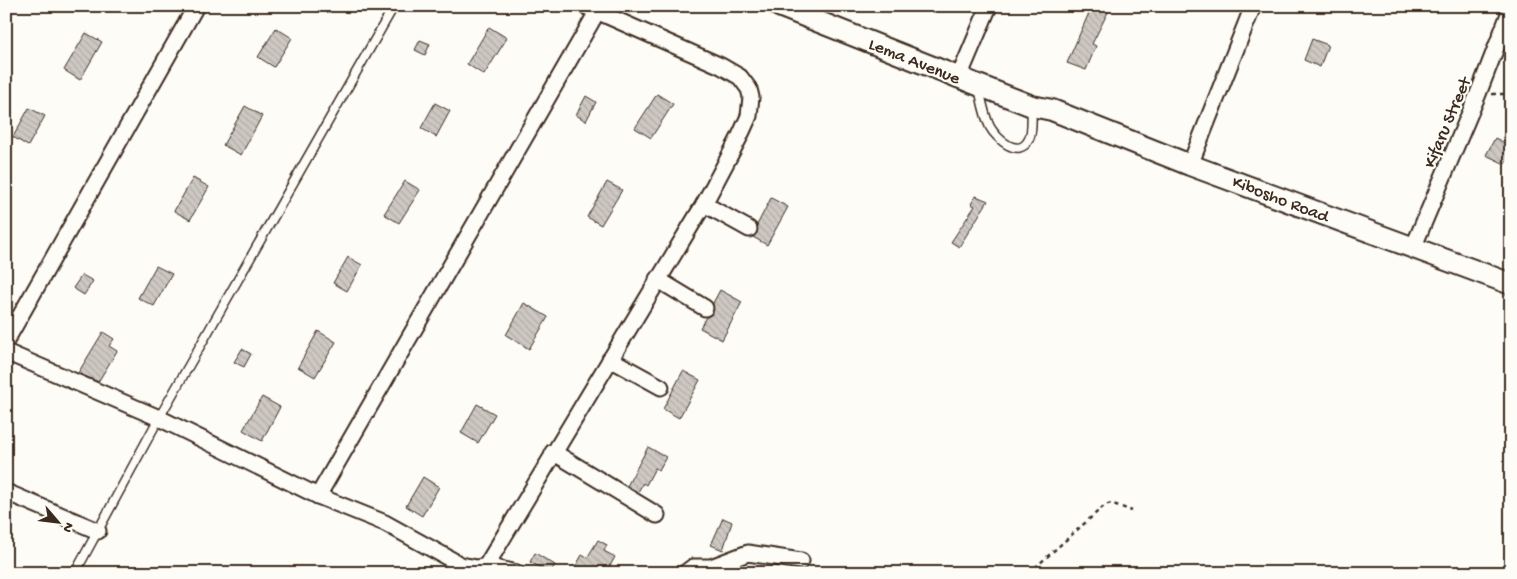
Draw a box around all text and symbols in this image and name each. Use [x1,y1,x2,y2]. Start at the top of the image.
street label: Lema Avenue [865,34,964,90]
street label: Kifaru Street [1420,73,1477,171]
street label: Kibosho Road [1229,172,1333,229]
north arrow [32,496,82,546]
text: N [58,519,77,535]

